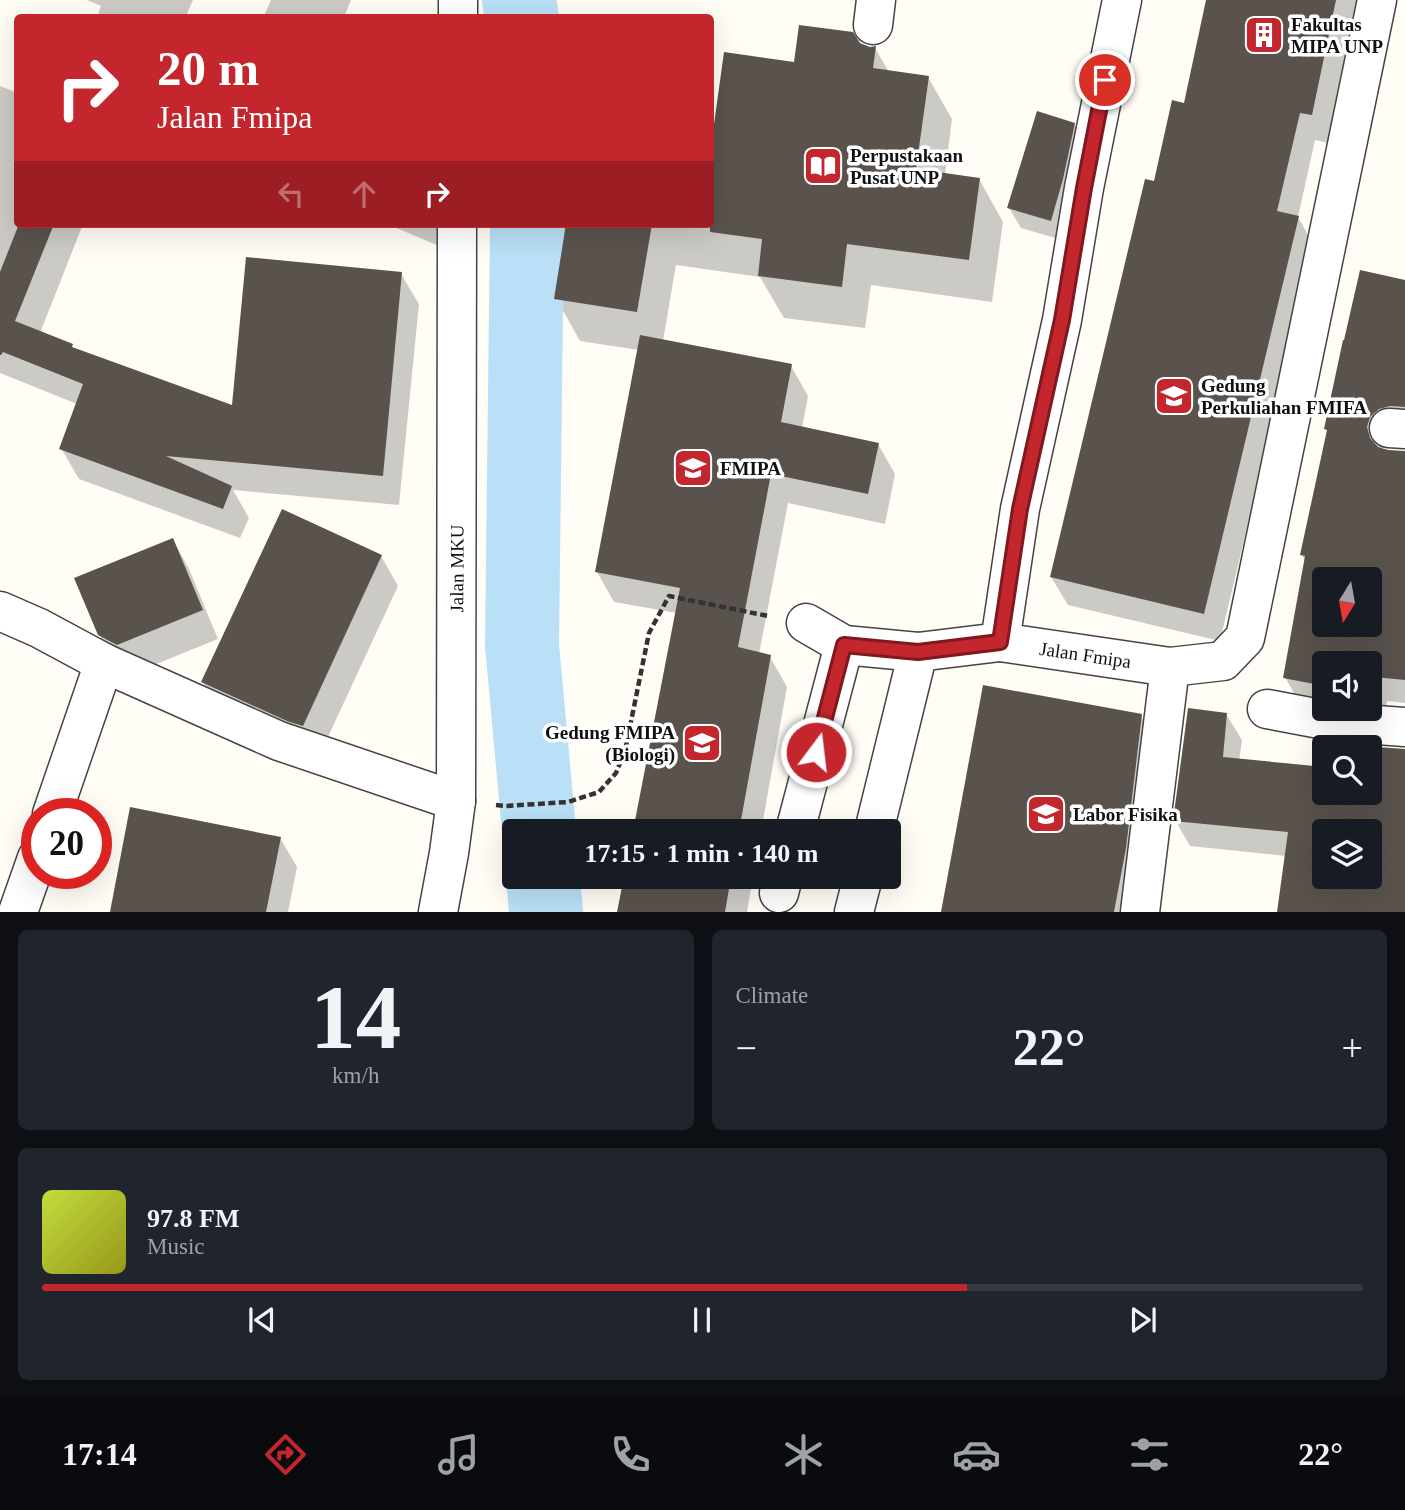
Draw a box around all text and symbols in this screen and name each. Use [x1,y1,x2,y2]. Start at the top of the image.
building icon: Fakultas MIPA UNP [1243,14,1285,56]
place label: Fakultas MIPA UNP [1291,14,1383,57]
text: 20 m [157,41,259,96]
icon: right [42,42,133,133]
pin [1075,50,1135,110]
icon: arrive [1086,61,1124,99]
text: Jalan Fmipa [157,99,313,135]
library icon: Perpustakaan Pusat UNP [802,145,844,187]
place label: Perpustakaan Pusat UNP [850,145,963,188]
icon: left [272,175,310,213]
icon: ahead [345,175,383,213]
icon: right [418,175,456,213]
school or university icon: Gedung Perkuliahan FMIFA [1153,375,1195,417]
place label: Gedung Perkuliahan FMIFA [1201,375,1367,418]
school or university icon: FMIPA [672,447,714,489]
place label: FMIPA [720,458,781,479]
street label: Jalan MKU [446,524,467,613]
north arrow [1312,567,1382,637]
map controls [1312,567,1382,889]
street label: Jalan Fmipa [1038,637,1133,672]
button: sound [1312,651,1382,721]
position arrow [779,715,853,789]
place label: Gedung FMIPA (Biologi) [545,722,675,766]
school or university icon: Gedung FMIPA (Biologi) [681,722,723,764]
button: search [1312,735,1382,805]
school or university icon: Labor Fisika [1025,793,1067,835]
speed limit sign: 20 [21,798,112,889]
place label: Labor Fisika [1073,804,1178,825]
button: layers [1312,819,1382,889]
text: 17:15 · 1 min · 140 m [585,839,819,868]
text: 14 [310,967,401,1068]
text: Climate [736,983,808,1008]
text: 22° [1013,1019,1086,1076]
text: − [736,1027,757,1069]
text: + [1342,1027,1363,1069]
text: km/h [332,1063,379,1088]
text: 97.8 FM [147,1204,239,1233]
text: Music [147,1234,205,1259]
icon: previous [243,1301,281,1339]
icon: pause [683,1301,721,1339]
icon: next [1124,1301,1162,1339]
icon: directions [261,1430,310,1479]
icon: music [434,1430,483,1479]
icon: phone [606,1430,655,1479]
icon: climate [779,1430,828,1479]
icon: car [952,1430,1001,1479]
icon: filters [1125,1430,1174,1479]
text: 17:14 [62,1436,137,1472]
text: 22° [1298,1436,1343,1472]

